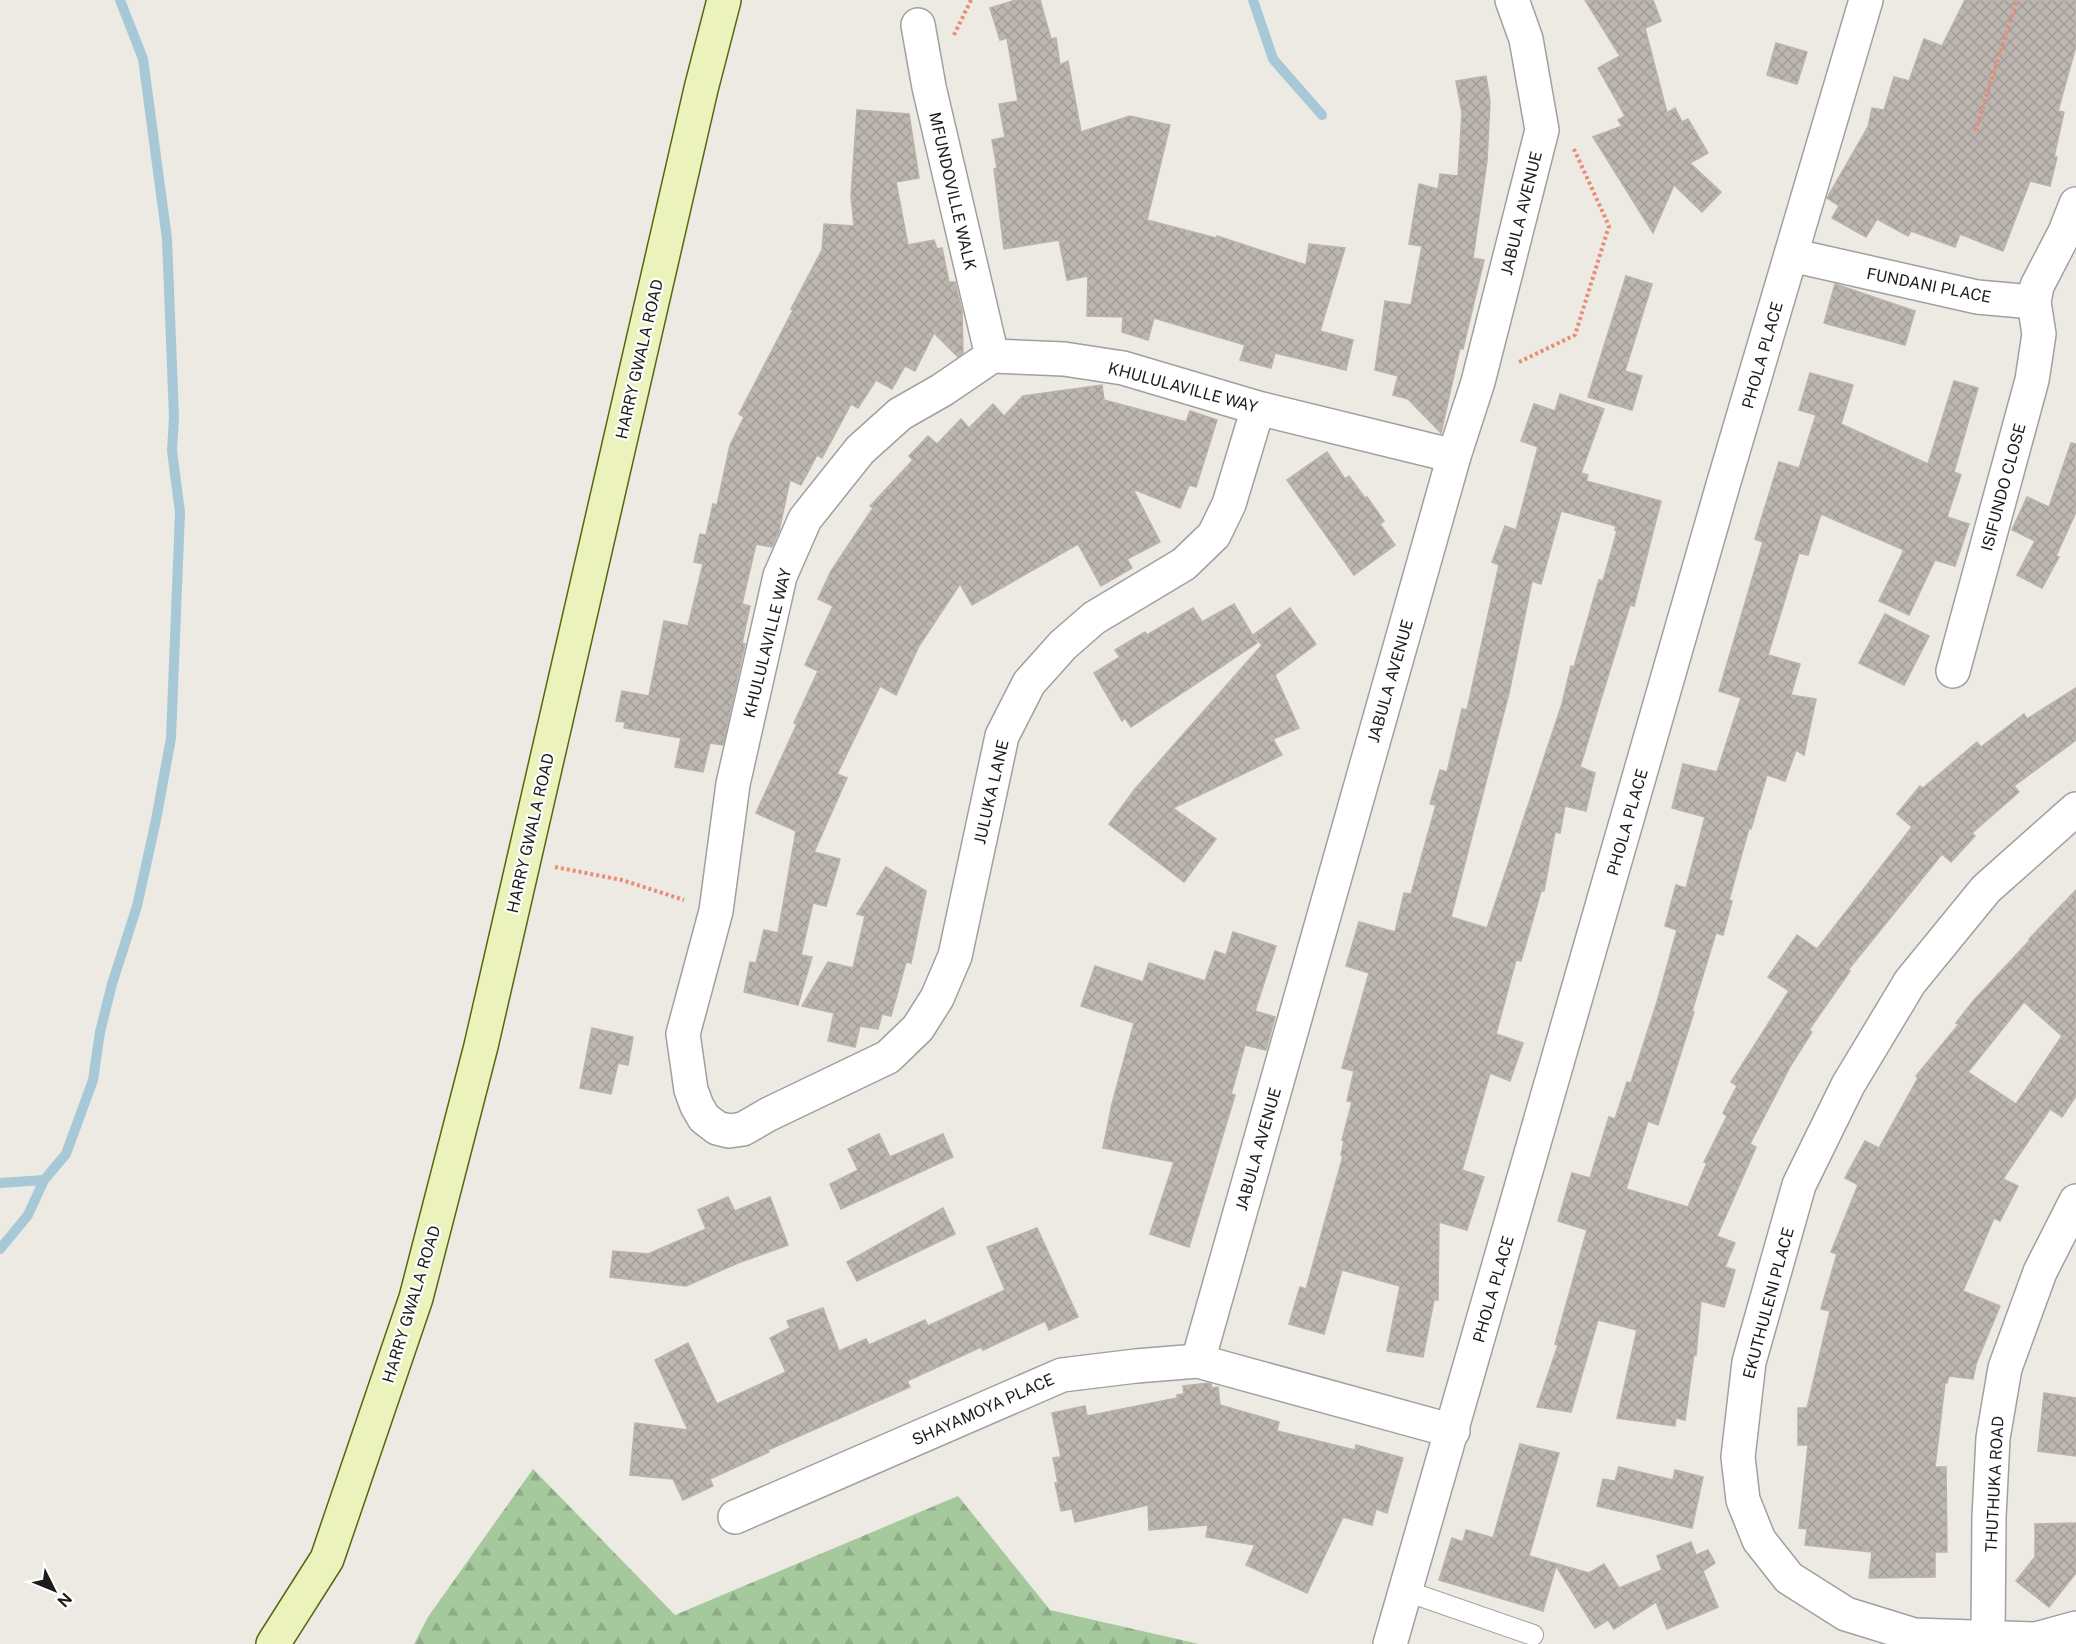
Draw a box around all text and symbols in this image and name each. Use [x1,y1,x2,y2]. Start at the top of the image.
street label: MFUNDOVILLE WALK [925,110,980,272]
street label: JABULA AVENUE [1497,149,1546,277]
street label: FUNDANI PLACE [1865,264,1993,307]
street label: HARRY GWALA ROAD [612,277,667,441]
street label: PHOLA PLACE [1738,299,1787,411]
street label: KHULULAVILLE WAY [1106,358,1260,417]
street label: ISIFUNDO CLOSE [1977,421,2030,553]
street label: KHULULAVILLE WAY [740,566,795,720]
street label: JABULA AVENUE [1364,617,1417,745]
street label: JULUKA LANE [970,738,1013,846]
street label: HARRY GWALA ROAD [503,751,558,915]
street label: PHOLA PLACE [1603,766,1652,878]
street label: JABULA AVENUE [1232,1085,1285,1213]
street label: HARRY GWALA ROAD [378,1223,444,1385]
street label: EKUTHULENI PLACE [1739,1225,1798,1381]
street label: PHOLA PLACE [1469,1233,1518,1345]
street label: SHAYAMOYA PLACE [909,1370,1057,1449]
street label: THUTHUKA ROAD [1981,1415,2008,1553]
north arrow [24,1560,84,1620]
text: N [53,1589,76,1611]

